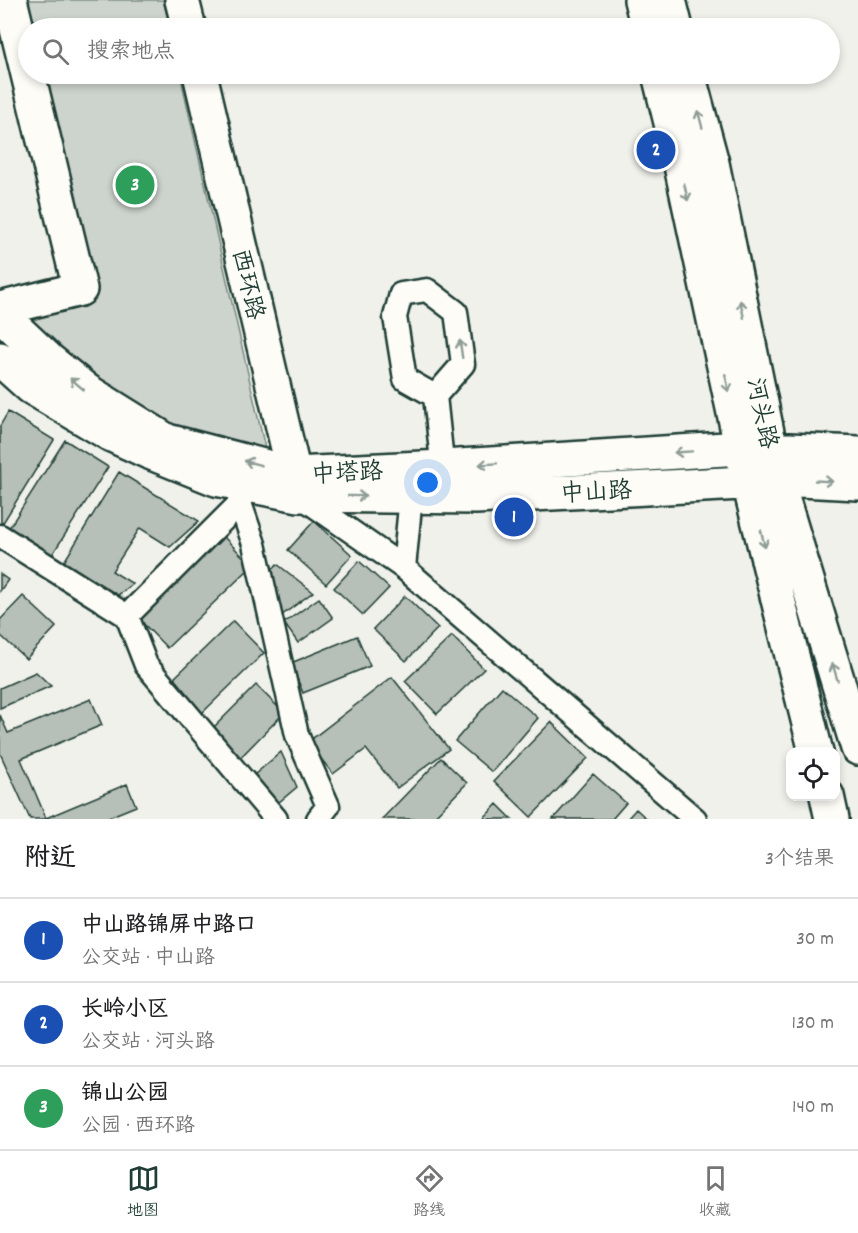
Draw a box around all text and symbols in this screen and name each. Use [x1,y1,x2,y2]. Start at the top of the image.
search box [18,18,840,84]
icon: search [39,35,72,68]
text: 搜索地点 [87,37,175,68]
one-way arrow [694,110,705,129]
pin: 2 [636,128,676,172]
pin: 3 [116,162,154,207]
one-way arrow [681,182,692,201]
street label: 西环路 [221,246,271,324]
one-way arrow [735,300,747,319]
one-way arrow [456,339,467,359]
one-way arrow [722,372,733,392]
street label: 河头路 [736,375,784,452]
one-way arrow [70,377,86,390]
one-way arrow [673,447,693,458]
street label: 中塔路 [310,456,384,494]
one-way arrow [243,457,262,469]
one-way arrow [479,459,499,470]
your location [413,468,442,497]
street label: 中山路 [559,475,633,513]
one-way arrow [814,476,834,487]
one-way arrow [347,490,367,502]
pin: 1 [494,494,534,540]
one-way arrow [757,530,769,549]
one-way arrow [829,663,840,682]
map controls [786,747,840,801]
button: locate [786,747,840,801]
text: 附近 [24,841,76,878]
text: 3个结果 [765,846,834,874]
text: 中山路锦屏中路口 [81,911,257,942]
text: 1 [41,926,46,954]
text: 30 m [796,926,834,954]
text: 公交站 · 中山路 [81,945,215,973]
text: 长岭小区 [81,995,169,1026]
text: 2 [39,1010,48,1038]
text: 130 m [792,1010,834,1038]
text: 公交站 · 河头路 [81,1029,215,1057]
text: 锦山公园 [81,1079,169,1110]
text: 3 [39,1094,48,1122]
text: 140 m [792,1094,834,1122]
text: 公园 · 西环路 [81,1113,195,1141]
tab: 地图 [127,1162,160,1223]
tab: 路线 [413,1162,446,1223]
tab: 收藏 [699,1162,732,1223]

